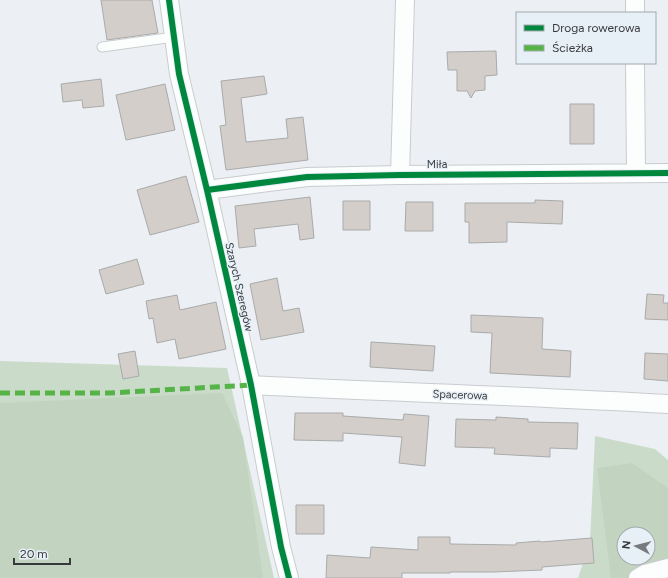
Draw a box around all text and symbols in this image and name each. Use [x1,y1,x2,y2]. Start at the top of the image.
legend [516,12,656,64]
text: Droga rowerowa [552,21,640,35]
text: Ścieżka [552,41,593,55]
street label: Miła [427,158,447,171]
street label: Szarych Szeregów [222,241,256,333]
street label: Spacerowa [432,388,488,402]
north arrow [616,526,656,566]
scale bar [14,540,70,566]
text: N [620,540,634,550]
text: 20 m [20,547,48,561]

